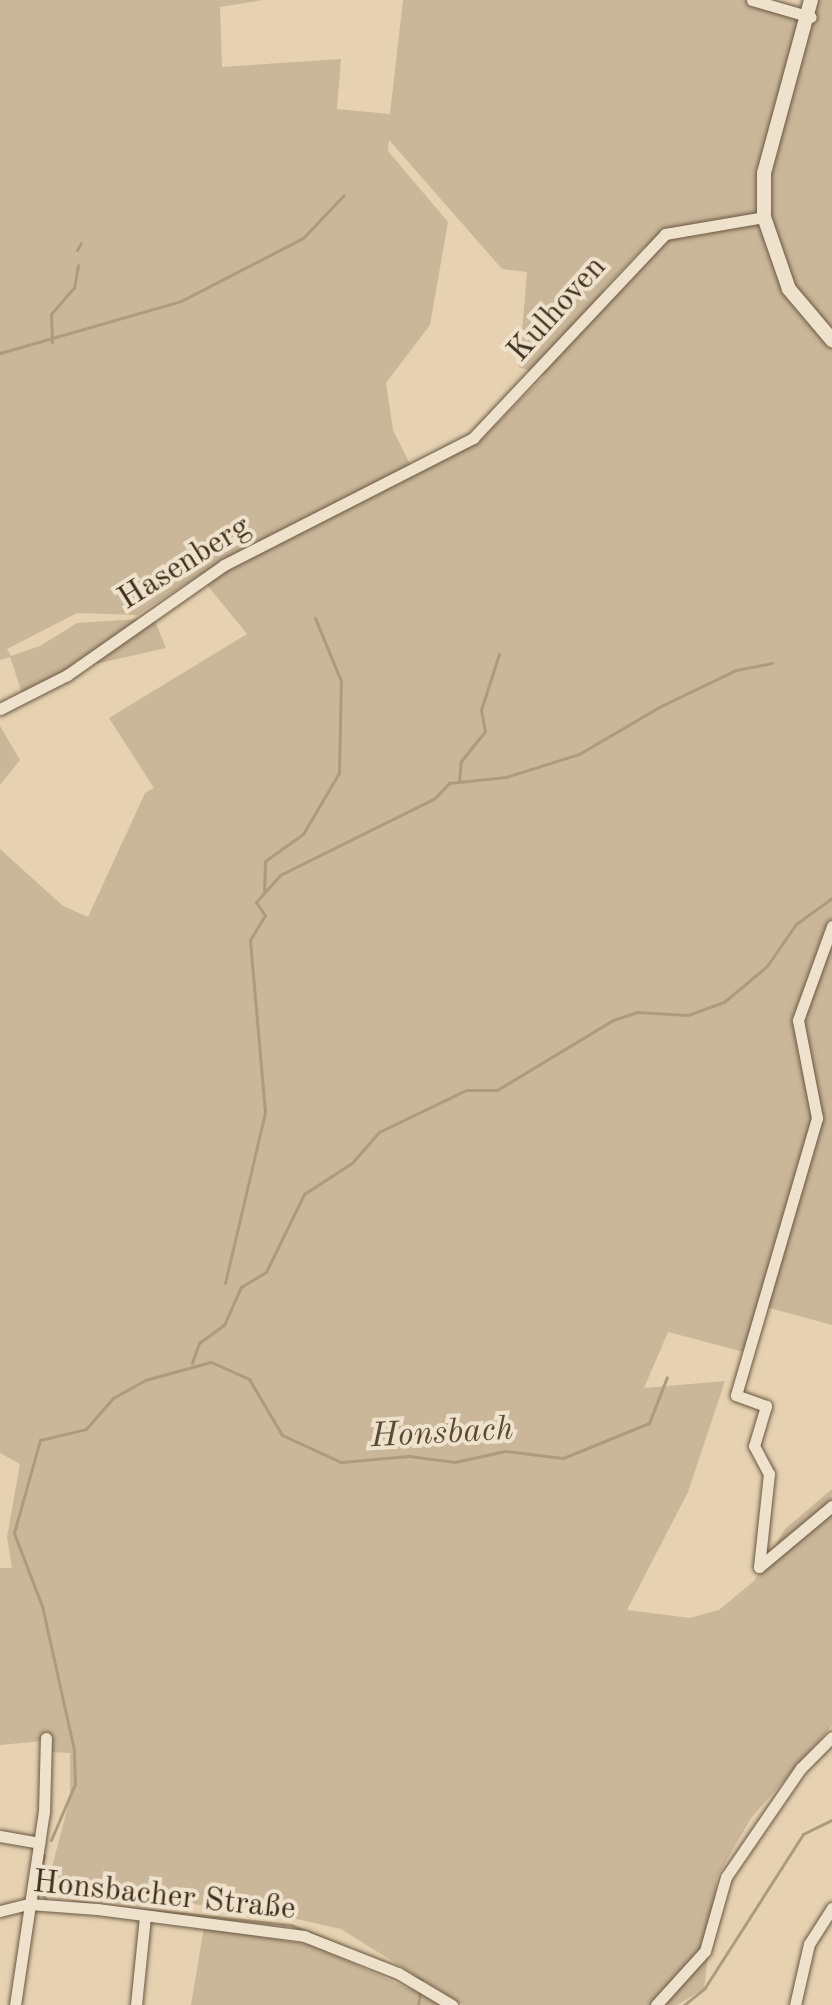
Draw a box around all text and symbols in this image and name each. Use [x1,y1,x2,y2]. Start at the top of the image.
street label: Kulhoven [500,249,616,371]
street label: Hasenberg [112,508,258,620]
water label: Honsbach [370,1410,514,1458]
street label: Honsbacher Straße [31,1864,297,1930]

